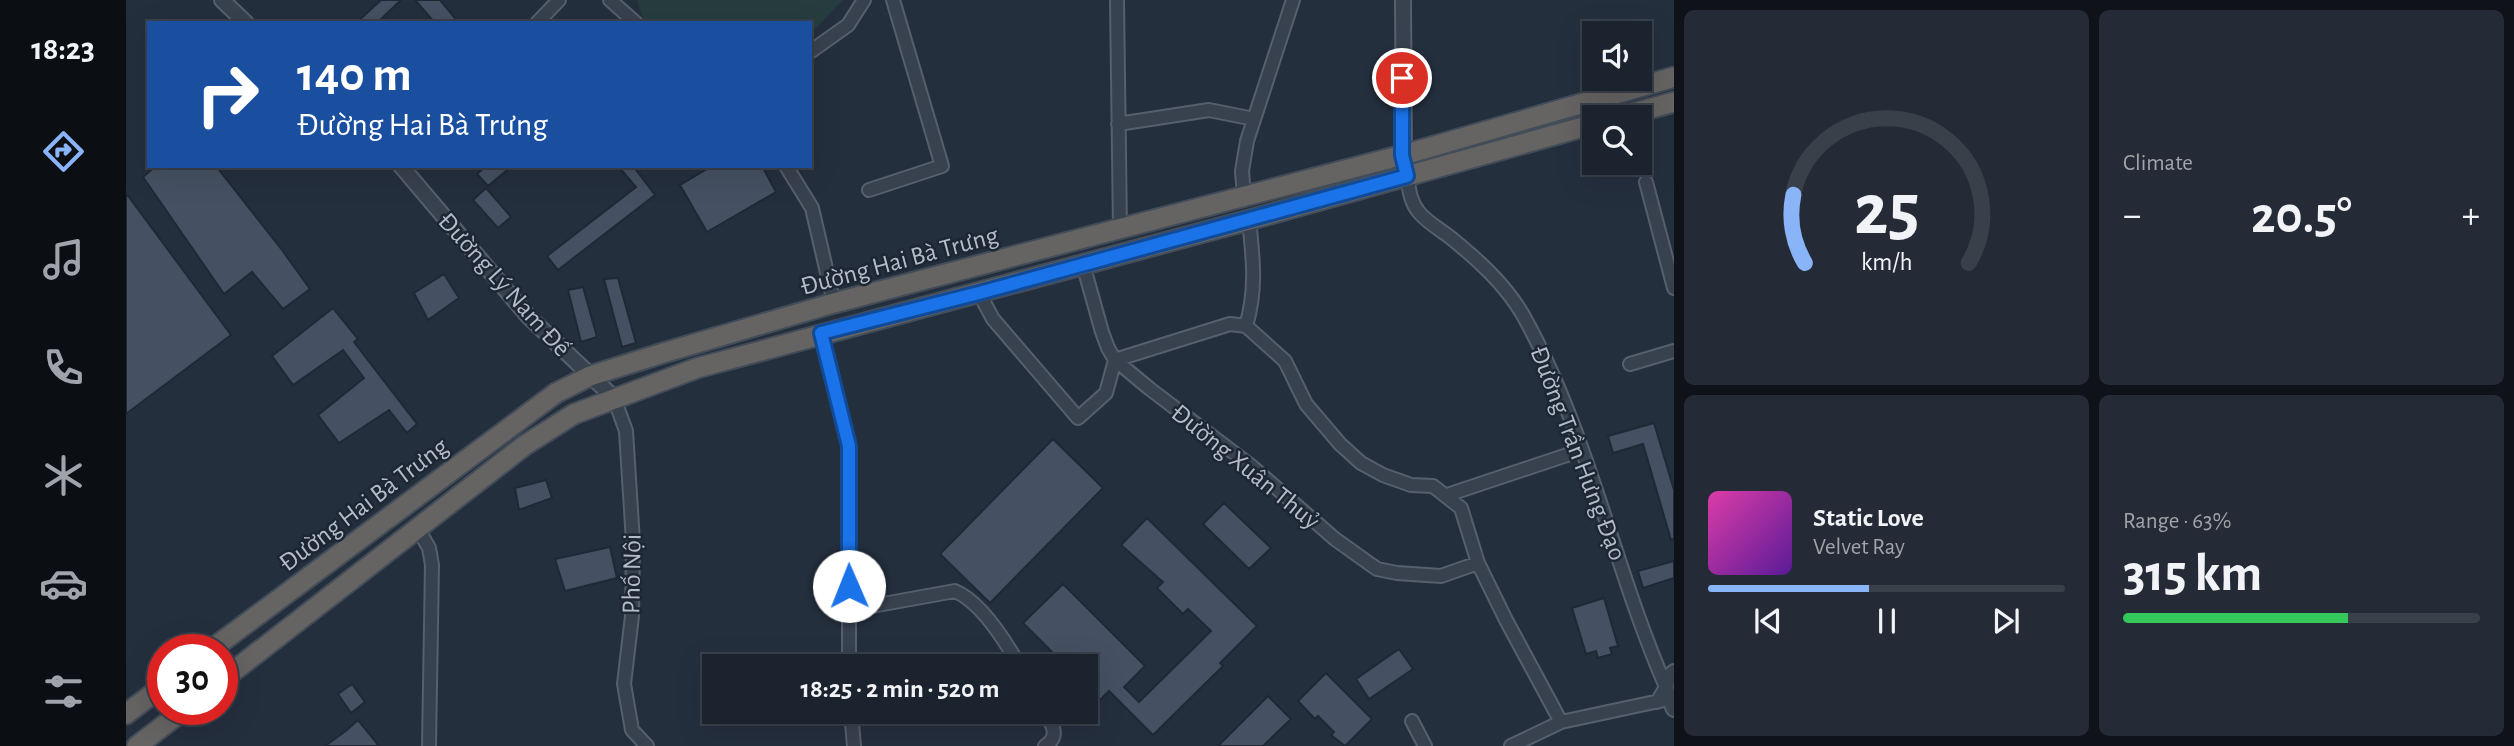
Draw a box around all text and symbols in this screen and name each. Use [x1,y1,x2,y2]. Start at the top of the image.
map controls [1582,21,1652,175]
button: sound [1582,21,1652,91]
text: 18:23 [31,33,95,65]
pin [1372,48,1432,108]
icon: right [182,49,273,140]
text: 140 m [297,51,412,100]
icon: arrive [1383,59,1421,97]
button: search [1582,105,1652,175]
text: Đường Hai Bà Trưng [297,109,548,141]
icon: directions [39,127,88,176]
text: Climate [2123,152,2193,175]
text: 25 [1854,176,1919,249]
text: 20.5° [2251,190,2352,242]
text: − [2123,197,2141,235]
text: + [2462,197,2480,235]
street label: Đường Lý Nam Đế [433,208,575,362]
street label: Đường Hai Bà Trưng [797,222,1001,300]
icon: music [39,235,88,284]
text: km/h [1861,250,1912,275]
icon: phone [39,343,88,392]
street label: Đường Trần Hưng Đạo [1525,343,1631,564]
street label: Đường Xuân Thuỷ [1166,399,1324,534]
street label: Đường Hai Bà Trưng [274,433,453,577]
icon: climate [39,451,88,500]
text: Static Love [1813,505,1924,531]
text: Range · 63% [2123,510,2231,533]
street label: Phố Nội [618,534,646,614]
text: Velvet Ray [1813,536,1905,559]
text: 315 km [2123,548,2262,600]
position arrow [812,549,886,623]
icon: car [39,559,88,608]
icon: previous [1749,602,1787,640]
icon: pause [1868,602,1906,640]
icon: next [1987,602,2025,640]
speed limit sign: 30 [147,634,238,725]
icon: filters [39,667,88,716]
text: 18:25 · 2 min · 520 m [801,676,999,702]

